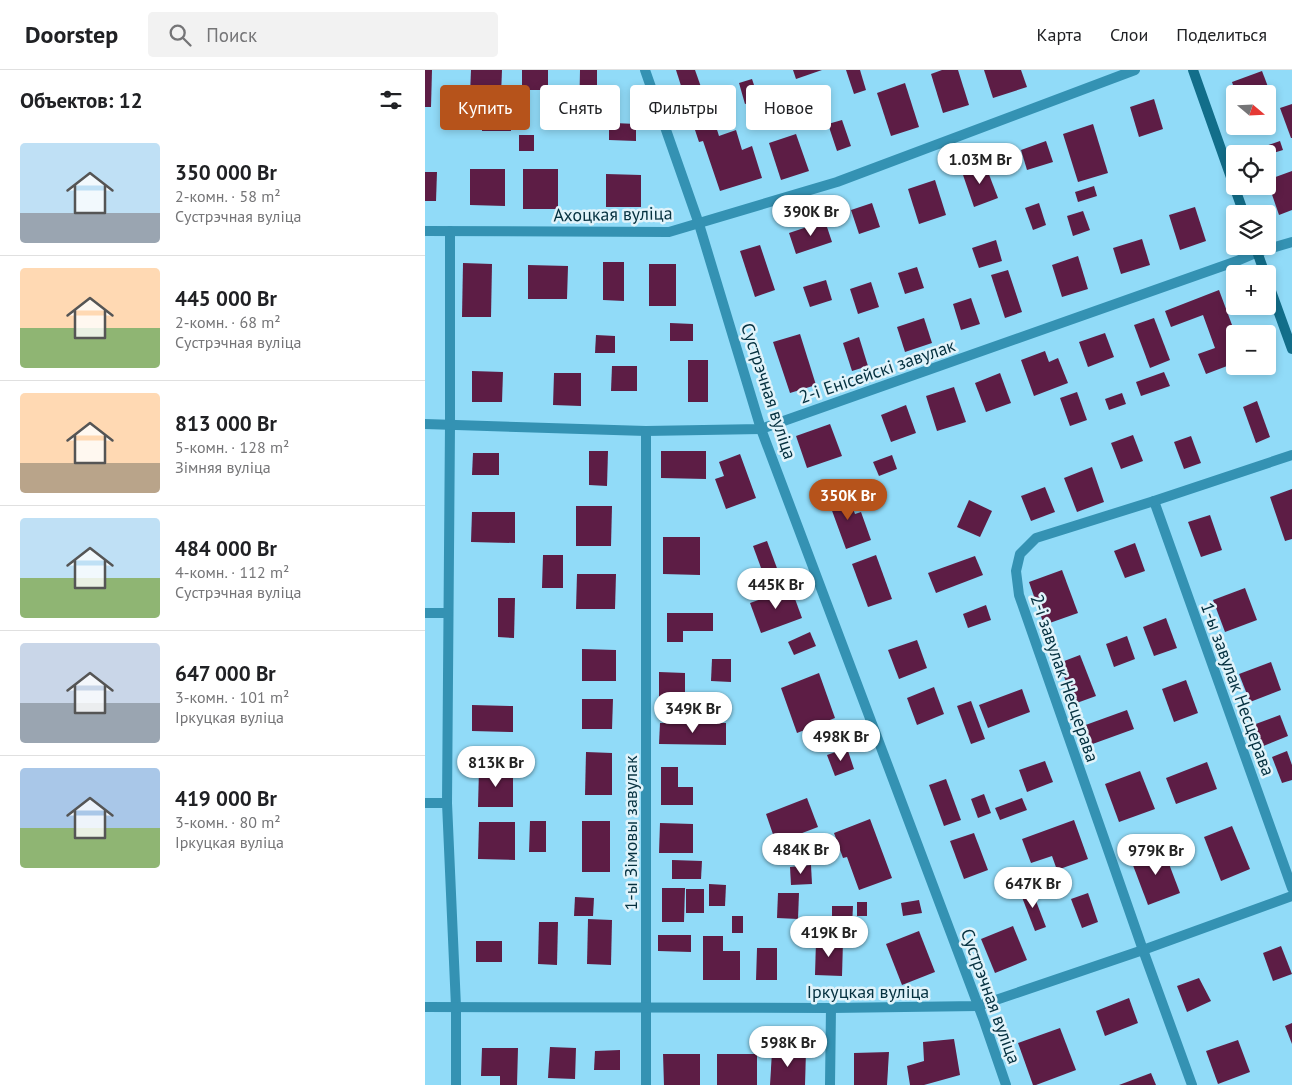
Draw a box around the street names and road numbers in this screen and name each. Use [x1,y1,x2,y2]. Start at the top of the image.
street label: Ахоцкая вуліца [553,201,673,227]
street label: Сустрэчная вуліца [736,320,802,462]
street label: 2-і Енісейскі завулак [796,333,959,409]
street label: 2-і завулак Несцерава [1025,591,1105,765]
street label: 1-ы завулак Несцерава [1196,599,1280,779]
street label: 1-ы Зімовы завулак [619,755,642,911]
street label: Сустрэчная вуліца [956,925,1026,1067]
street label: Іркуцкая вуліца [807,980,929,1003]

